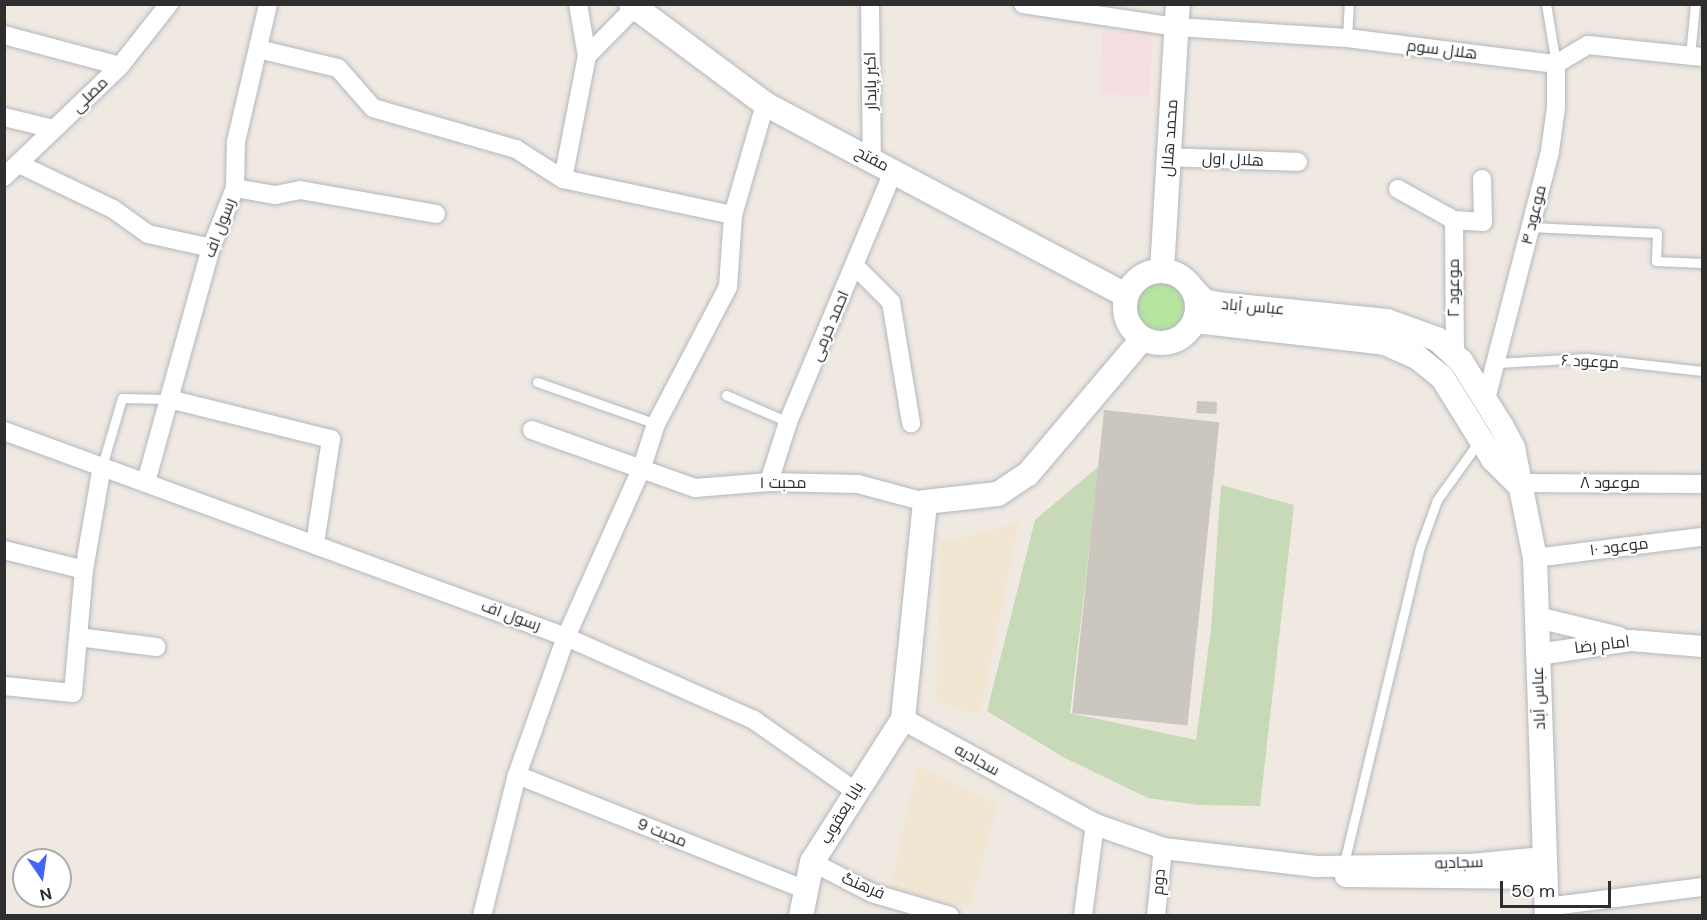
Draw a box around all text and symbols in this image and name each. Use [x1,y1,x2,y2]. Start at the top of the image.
street label: هلال سوم [1406,36,1478,64]
street label: اکبر پایدار [861,52,881,110]
street label: مصلی [68,73,112,117]
street label: محمد هلال [1158,99,1182,177]
street label: مفتح [852,142,892,176]
street label: هلال اول [1202,149,1264,171]
street label: موعود ۴ [1517,183,1551,247]
street label: رسول اف [200,195,240,261]
street label: موعود ۲ [1444,259,1464,317]
street label: احمد خرمی [807,288,853,364]
street label: عباس آباد [1221,295,1285,319]
street label: موعود ۶ [1561,351,1619,373]
street label: محبت ۱ [760,473,806,493]
street label: موعود ۸ [1580,473,1640,493]
street label: موعود ۱۰ [1588,534,1650,560]
street label: رسول اف [478,596,544,636]
street label: امام رضا [1573,632,1631,658]
street label: عباس آباد [1528,666,1550,730]
street label: سجادیه [951,740,1003,780]
street label: بابا یعقوب [816,779,868,847]
street label: محبت 9 [634,814,690,852]
north arrow [12,848,72,908]
street label: سجادیه [1434,853,1484,873]
street label: فرهنگ [839,868,887,904]
street label: دوم [1148,868,1170,896]
scale bar [1503,869,1614,907]
text: 50 m [1511,879,1555,903]
text: N [38,883,54,906]

